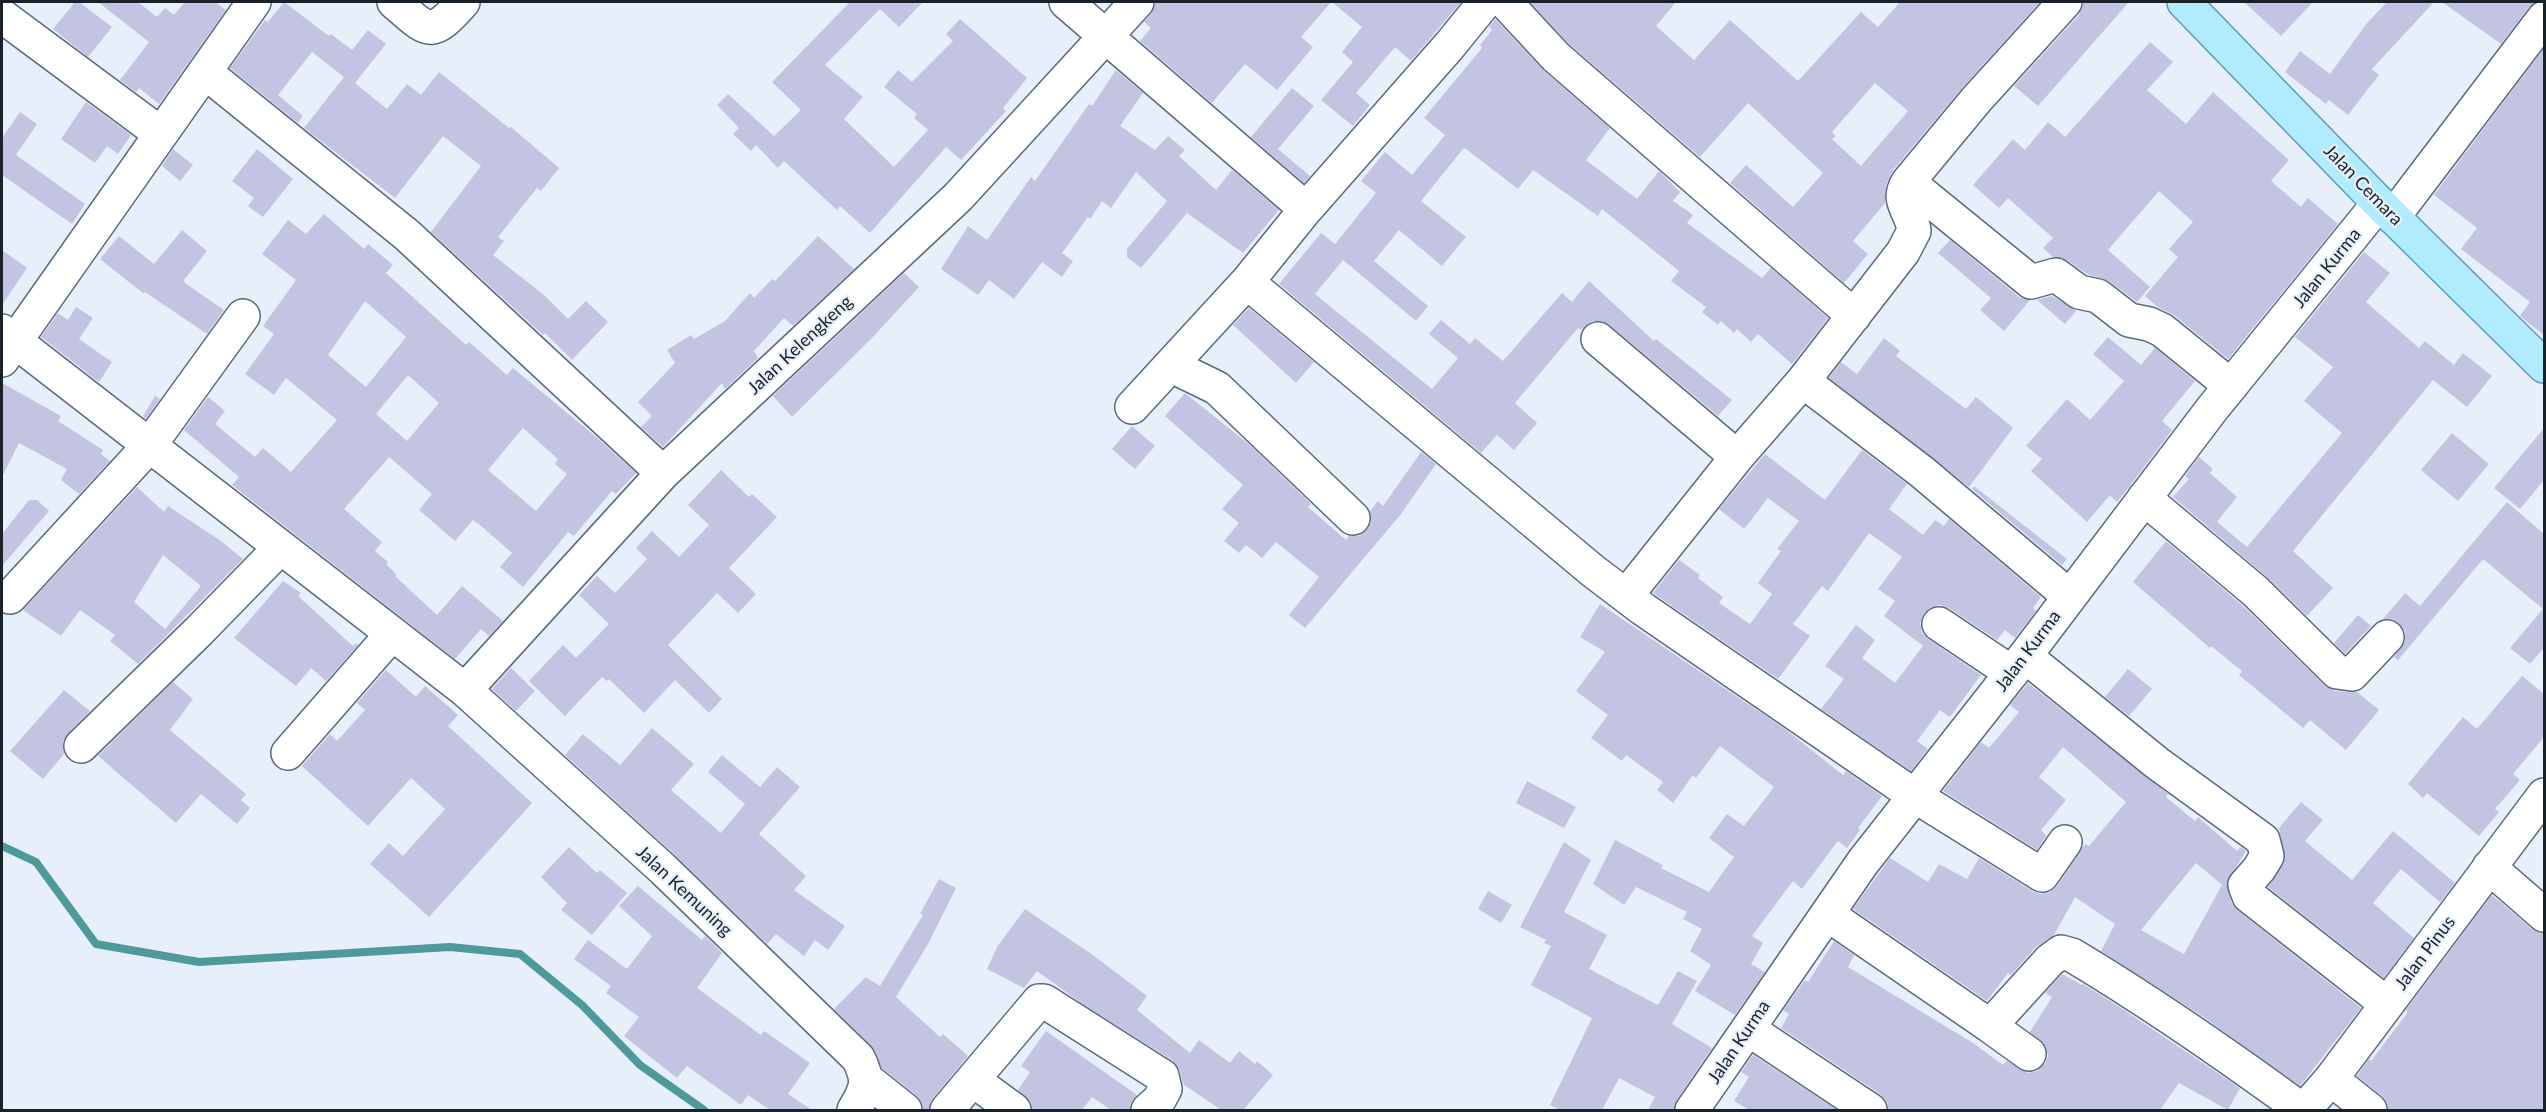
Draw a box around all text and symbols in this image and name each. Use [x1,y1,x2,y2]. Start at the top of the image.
street label: Jalan Cemara [2319,140,2407,230]
street label: Jalan Kurma [2288,224,2366,312]
street label: Jalan Kelengkeng [743,291,857,399]
street label: Jalan Kurma [1991,606,2065,696]
street label: Jalan Kemuning [632,841,736,941]
street label: Jalan Pinus [2390,912,2460,994]
street label: Jalan Kurma [1703,996,1775,1088]

